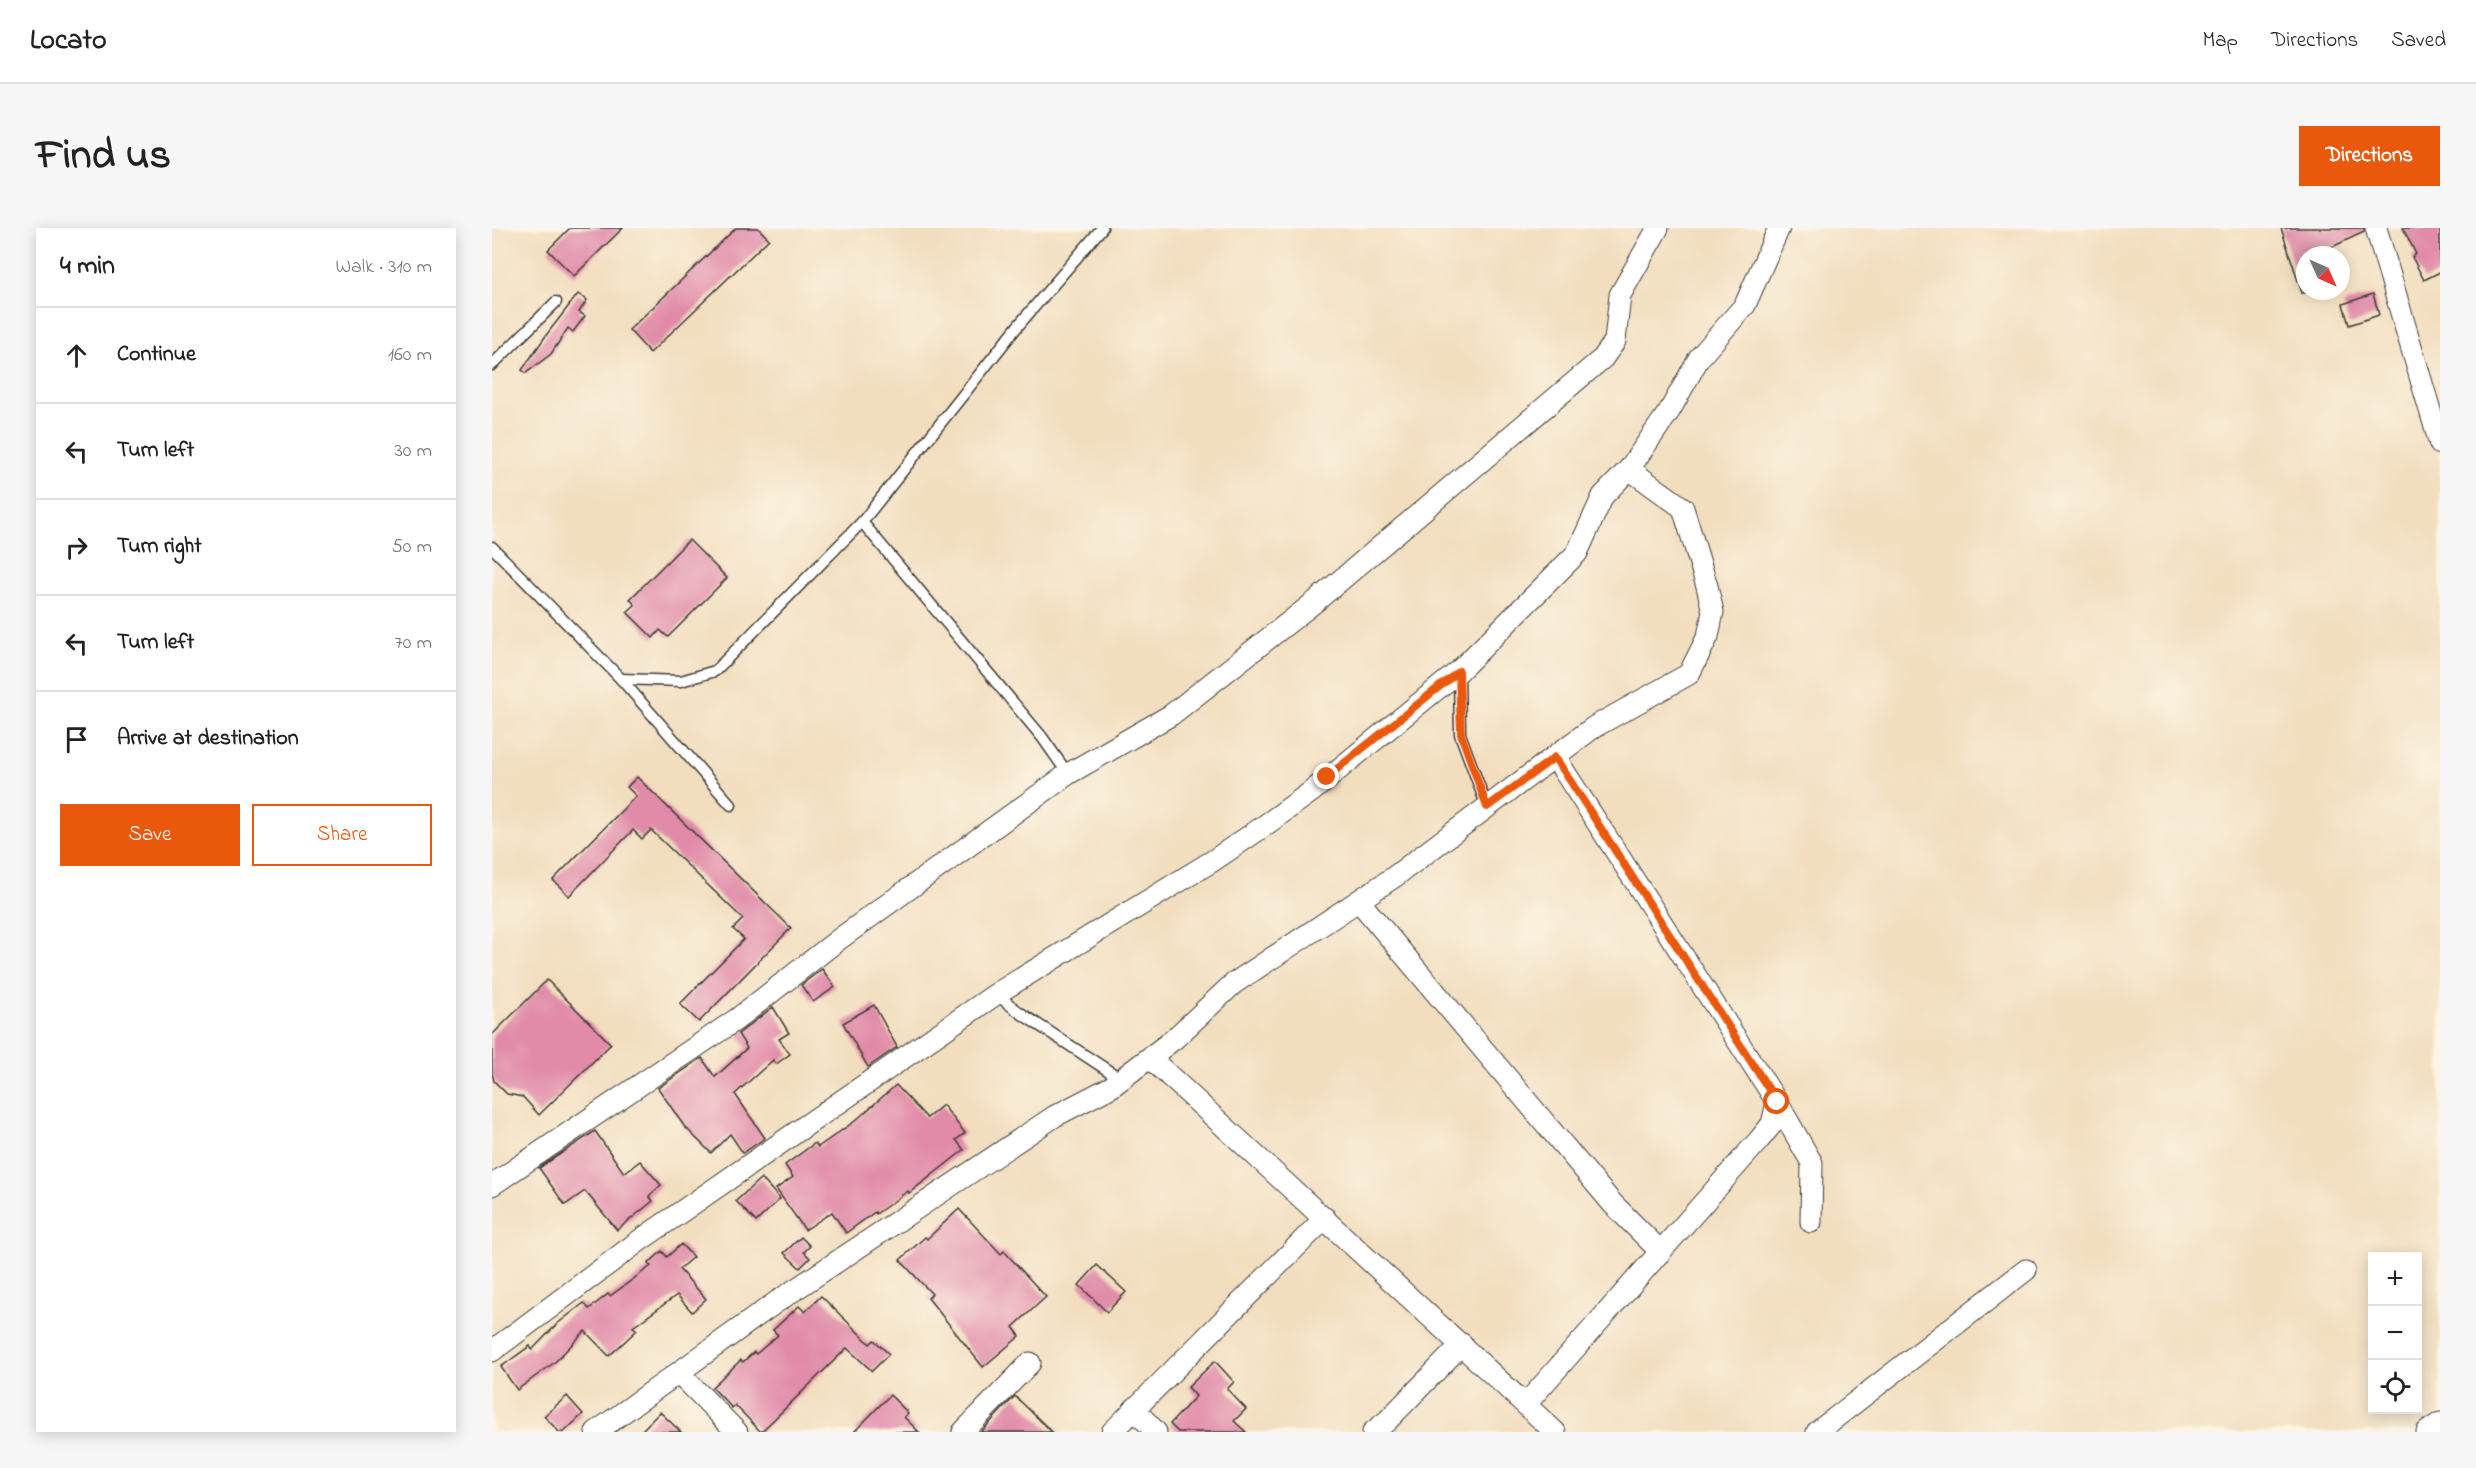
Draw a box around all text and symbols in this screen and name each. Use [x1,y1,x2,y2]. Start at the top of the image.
text: Locato [30,21,106,62]
text: Map [2202,26,2238,56]
text: Directions [2271,26,2358,56]
text: Saved [2391,26,2446,56]
text: Find us [36,126,171,187]
button: Directions [2299,126,2440,186]
north arrow [2296,246,2350,300]
text: 4 min [60,248,115,286]
text: Walk · 310 m [336,253,432,282]
icon: ahead [60,339,93,372]
text: Continue [117,339,196,371]
text: 160 m [388,341,432,370]
icon: left [60,435,93,468]
text: Turn left [117,435,194,467]
text: 30 m [395,437,432,466]
icon: right [60,531,93,564]
text: Turn right [117,531,202,563]
text: 50 m [391,533,432,562]
icon: left [60,627,93,660]
text: Turn left [117,627,194,659]
text: 70 m [395,629,432,658]
icon: arrive [60,723,93,756]
text: Arrive at destination [117,723,299,755]
route end [1313,763,1339,789]
button: Save [60,804,240,866]
button: Share [252,804,432,866]
route start [1763,1088,1789,1114]
map controls [2368,1252,2422,1414]
button: + [2368,1252,2422,1306]
button: − [2368,1306,2422,1360]
button: locate [2368,1360,2422,1414]

